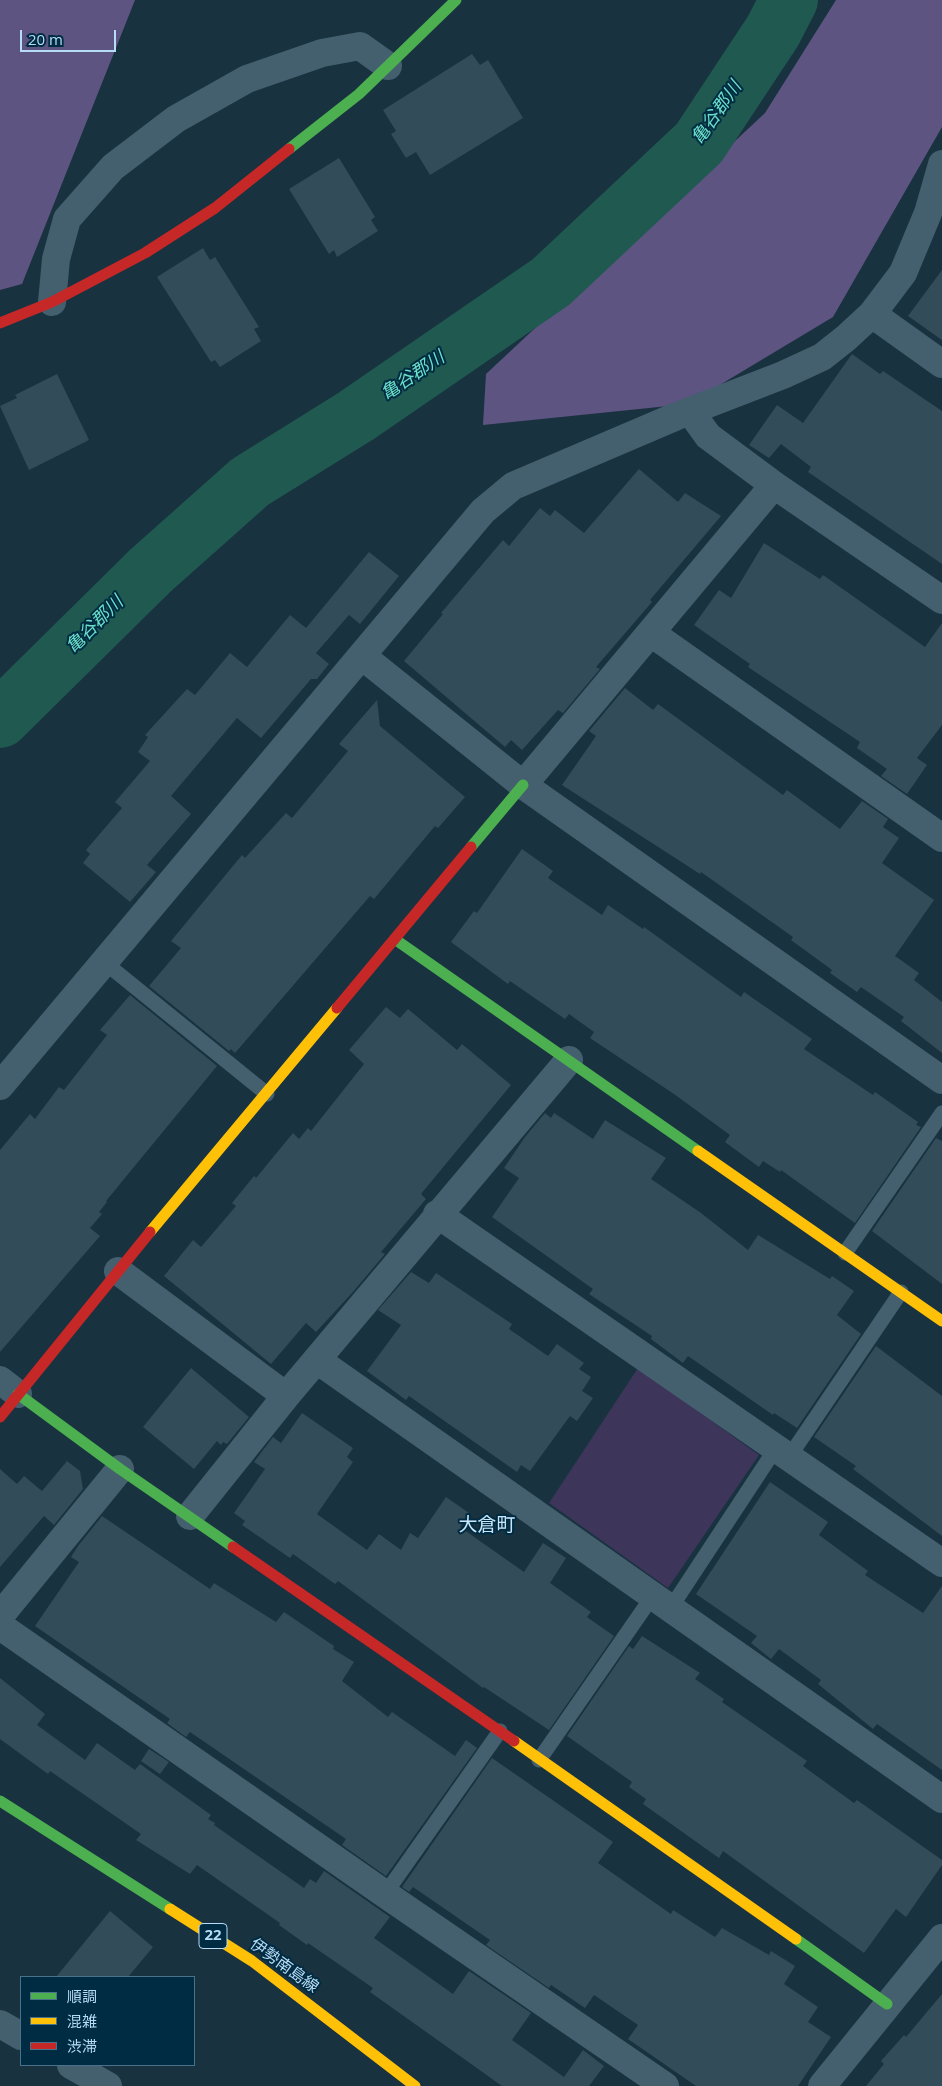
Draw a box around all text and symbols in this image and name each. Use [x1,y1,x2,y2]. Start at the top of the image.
scale bar [22,20,119,52]
text: 20 m [28,29,63,49]
water label: 亀谷郡川 [688,77,746,149]
water label: 亀谷郡川 [377,347,449,405]
water label: 亀谷郡川 [62,592,128,658]
district label: 大倉町 [459,1515,515,1537]
road number: 22 [199,1924,227,1948]
street label: 伊勢南島線 [246,1935,322,1997]
legend [20,1976,195,2066]
text: 順調 [67,1986,97,2006]
text: 混雑 [67,2011,97,2031]
text: 渋滞 [67,2036,97,2056]

